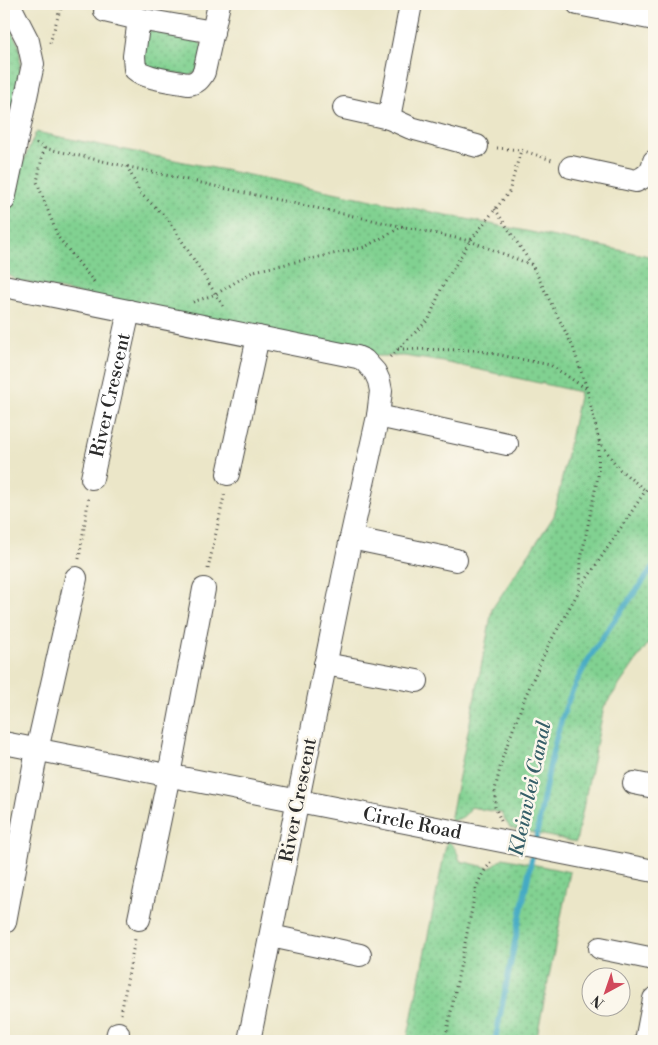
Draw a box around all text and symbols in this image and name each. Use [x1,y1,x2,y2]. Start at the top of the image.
street label: River Crescent [85,330,136,459]
water label: Kleinvlei Canal [504,719,558,859]
street label: River Crescent [274,735,322,864]
street label: Circle Road [361,802,464,845]
north arrow [580,968,630,1018]
text: N [588,991,608,1012]

